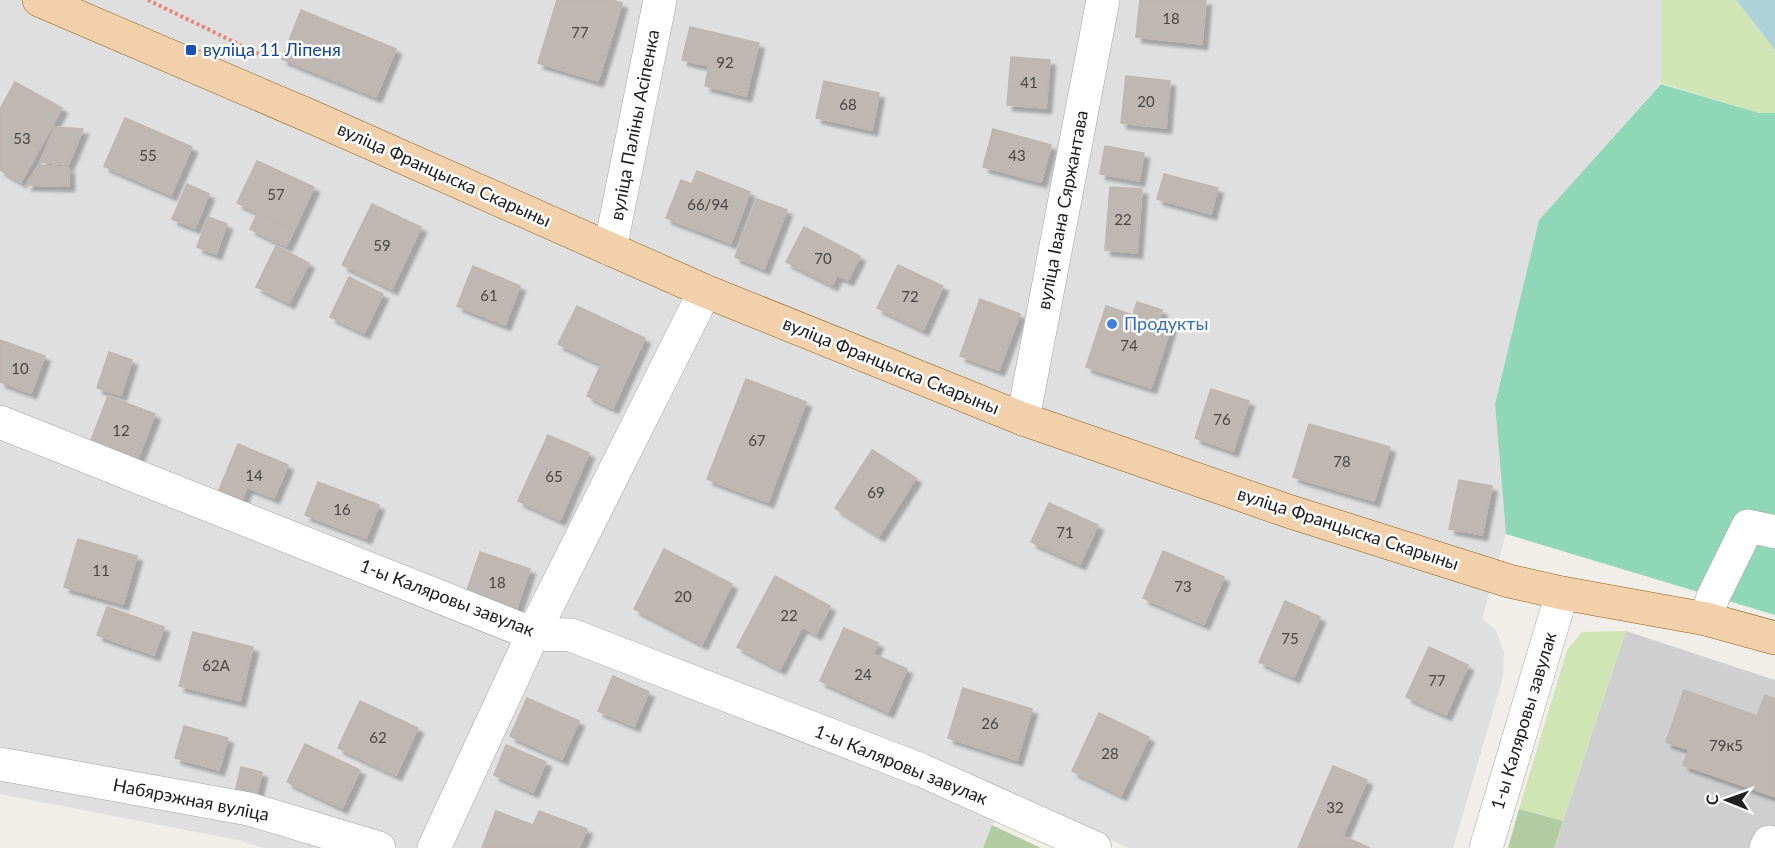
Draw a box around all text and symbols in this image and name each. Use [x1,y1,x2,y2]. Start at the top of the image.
house number: 18 [1162,9,1180,27]
house number: 77 [571,23,589,41]
street label: вуліца Паліны Асіпенка [605,28,663,222]
place label: вуліца 11 Ліпеня [203,38,341,60]
marker: вуліца 11 Ліпеня [184,43,198,57]
house number: 92 [716,53,734,71]
house number: 41 [1020,73,1038,91]
house number: 20 [1137,92,1155,110]
house number: 68 [839,95,857,113]
street label: вуліца Івана Сяржантава [1032,108,1092,311]
street label: вуліца Францыска Скарыны [334,117,555,231]
house number: 53 [13,129,31,147]
house number: 55 [139,146,157,164]
house number: 43 [1008,146,1026,164]
house number: 57 [267,185,285,203]
house number: 66/94 [687,195,729,213]
house number: 22 [1114,210,1132,228]
house number: 59 [373,236,391,254]
house number: 70 [814,249,832,267]
house number: 61 [480,286,498,304]
house number: 72 [901,287,919,305]
street label: вуліца Францыска Скарыны [780,312,1003,419]
place label: Продукты [1124,312,1208,334]
marker: Продукты [1105,317,1119,331]
house number: 74 [1120,336,1138,354]
house number: 10 [11,359,29,377]
house number: 76 [1213,410,1231,428]
house number: 12 [112,421,130,439]
house number: 67 [748,431,766,449]
house number: 78 [1333,452,1351,470]
house number: 14 [245,466,263,484]
house number: 65 [545,467,563,485]
street label: вуліца Францыска Скарыны [1235,482,1462,574]
house number: 69 [867,483,885,501]
house number: 16 [333,500,351,518]
house number: 71 [1056,523,1074,541]
street label: 1-ы Каляровы завулак [357,554,538,641]
house number: 11 [92,561,110,579]
house number: 18 [488,573,506,591]
house number: 73 [1174,577,1192,595]
house number: 20 [674,587,692,605]
house number: 22 [780,606,798,624]
street label: 1-ы Каляровы завулак [1486,628,1561,812]
house number: 75 [1281,629,1299,647]
house number: 62А [202,656,231,674]
house number: 24 [854,665,872,683]
house number: 77 [1428,671,1446,689]
house number: 26 [981,714,999,732]
street label: 1-ы Каляровы завулак [812,719,992,809]
house number: 62 [369,728,387,746]
house number: 79к5 [1709,736,1743,754]
house number: 28 [1101,744,1119,762]
north arrow [1697,770,1757,830]
street label: Набярэжная вуліца [111,773,271,825]
text: С [1702,794,1721,805]
house number: 32 [1326,798,1344,816]

